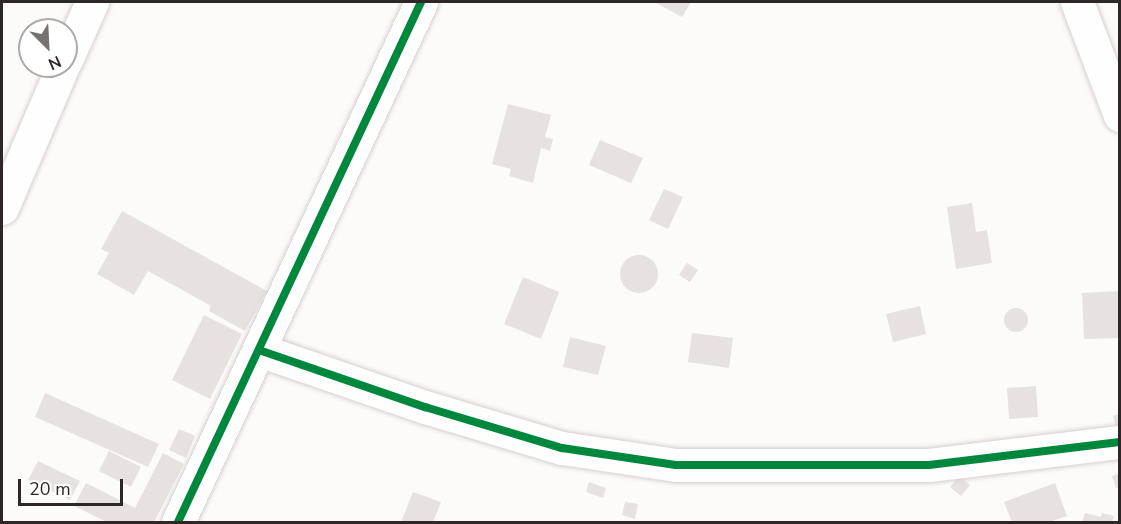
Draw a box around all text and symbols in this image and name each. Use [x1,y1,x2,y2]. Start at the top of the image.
north arrow [18,18,78,78]
text: N [45,50,64,75]
scale bar [21,467,126,505]
text: 20 m [29,477,71,501]

